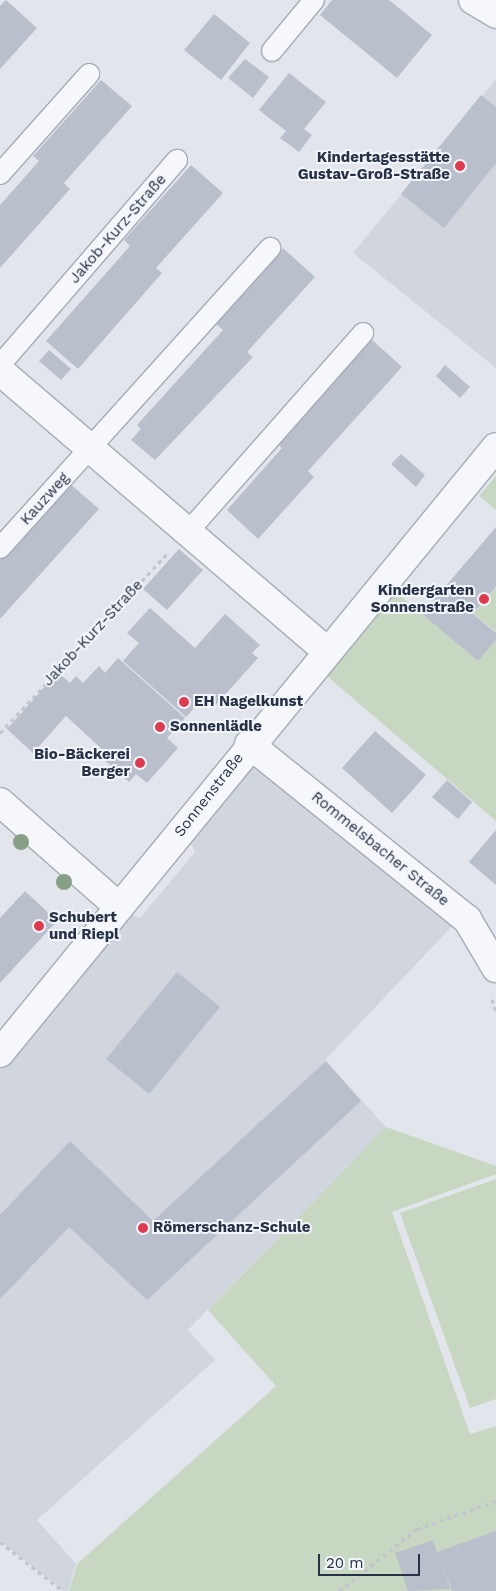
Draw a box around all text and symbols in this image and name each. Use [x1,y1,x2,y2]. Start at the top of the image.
place label: Kindertagesstätte Gustav-Groß-Straße [298,148,450,183]
marker: Kindertagesstätte Gustav-Groß-Straße [454,160,466,172]
street label: Jakob-Kurz-Straße [66,171,170,287]
street label: Kauzweg [17,469,73,529]
street label: Jakob-Kurz-Straße [39,576,147,690]
place label: Kindergarten Sonnenstraße [371,581,474,616]
marker: Kindergarten Sonnenstraße [478,593,490,605]
place label: EH Nagelkunst [194,693,303,711]
marker: EH Nagelkunst [178,696,190,708]
place label: Sonnenlädle [170,718,262,736]
marker: Sonnenlädle [154,721,166,733]
place label: Bio-Bäckerei Berger [34,745,130,780]
street label: Sonnenstraße [171,749,247,841]
marker: Bio-Bäckerei Berger [134,757,146,769]
street label: Rommelsbacher Straße [307,788,453,910]
place label: Schubert und Riepl [49,908,119,943]
marker: Schubert und Riepl [33,920,45,932]
place label: Römerschanz-Schule [153,1219,310,1237]
marker: Römerschanz-Schule [137,1222,149,1234]
scale bar [321,1544,424,1576]
text: 20 m [326,1554,364,1572]

